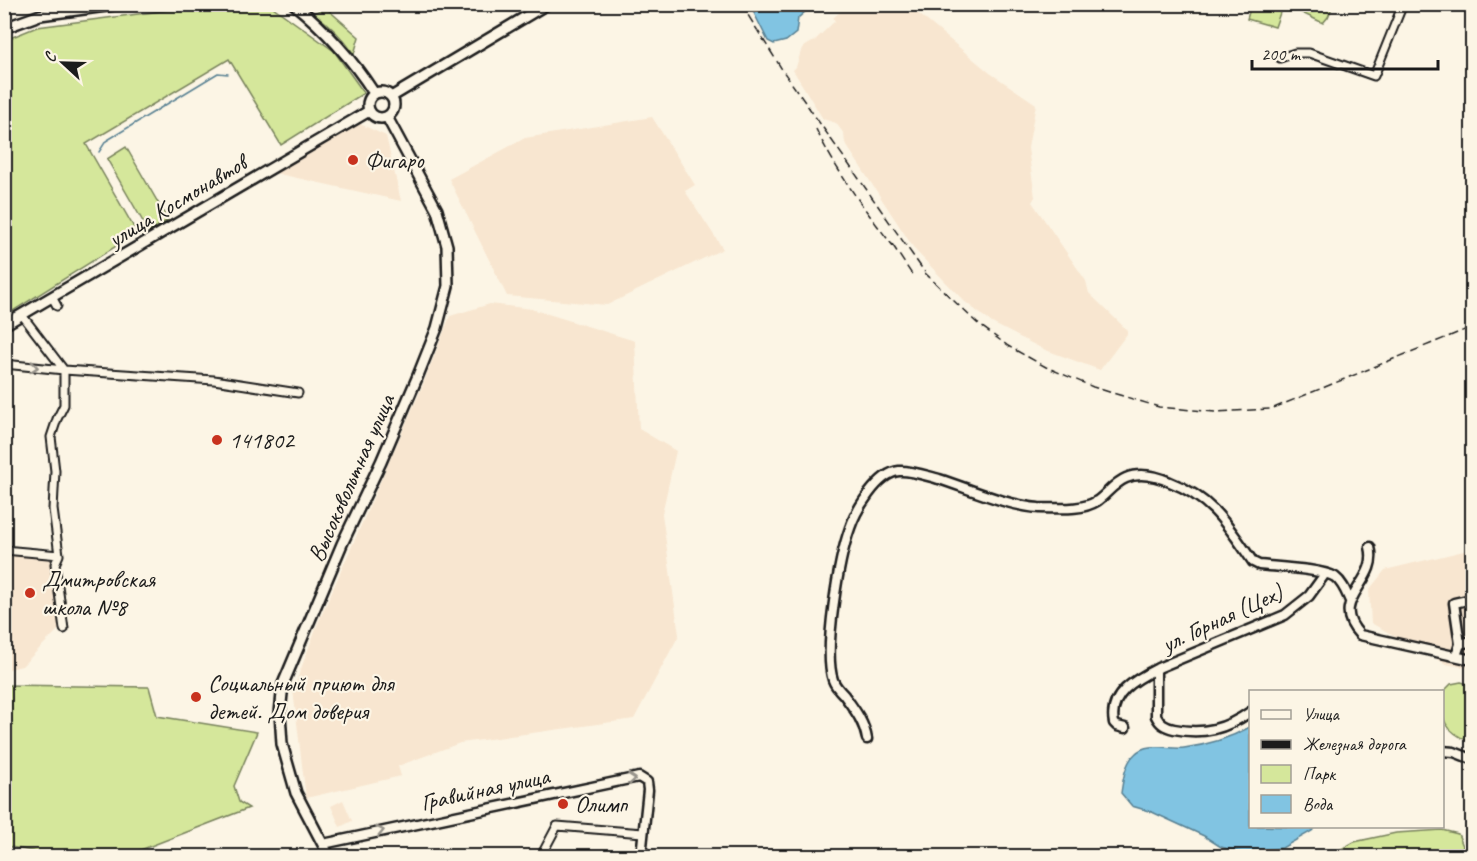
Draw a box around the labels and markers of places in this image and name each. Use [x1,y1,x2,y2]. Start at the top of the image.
place label: Фигаро [365,145,425,175]
marker: Фигаро [346,153,360,167]
place label: 141802 [229,425,296,455]
marker: 141802 [210,433,224,447]
place label: Дмитровская школа №8 [42,564,157,622]
marker: Дмитровская школа №8 [23,586,37,600]
place label: Социальный приют для детей. Дом доверия [208,668,395,726]
marker: Социальный приют для детей. Дом доверия [189,690,203,704]
place label: Олимп [575,789,628,819]
marker: Олимп [556,797,570,811]

